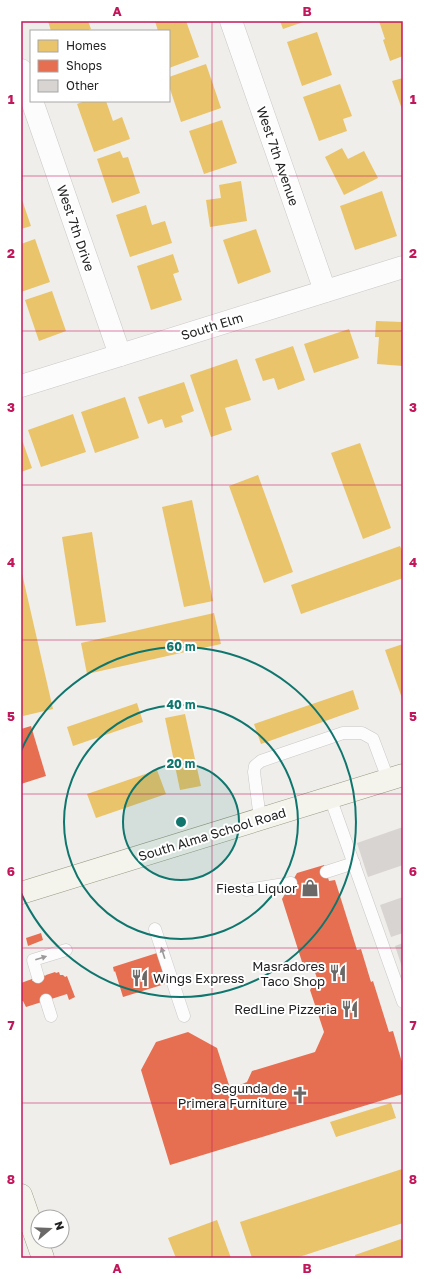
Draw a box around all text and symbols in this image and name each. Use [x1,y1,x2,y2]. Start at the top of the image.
text: A [112,3,122,19]
text: B [302,3,312,19]
legend [30,30,170,102]
text: Homes [66,38,106,53]
text: Shops [66,58,102,73]
text: Other [66,78,99,93]
text: 1 [8,91,15,107]
text: 1 [410,91,417,107]
street label: West 7th Avenue [253,104,303,208]
street label: West 7th Drive [54,183,98,273]
text: 2 [7,245,15,261]
text: 2 [409,245,417,261]
street label: South Elm [179,309,245,343]
text: 3 [7,399,15,415]
text: 3 [409,399,417,415]
text: 4 [7,554,15,570]
text: 4 [409,554,417,570]
text: 60 m [167,639,195,654]
text: 40 m [167,697,195,712]
text: 5 [7,708,15,724]
text: 5 [409,708,417,724]
text: 20 m [167,756,195,771]
street label: South Alma School Road [136,804,288,864]
centre of rings [174,815,188,829]
text: 6 [7,863,15,879]
text: 6 [409,863,417,879]
shop icon: Fiesta Liquor [300,878,320,898]
place label: Fiesta Liquor [216,880,297,896]
one-way arrow [160,946,166,958]
one-way arrow [35,955,47,961]
place label: Masradores Taco Shop [252,958,325,989]
restaurant icon: Masradores Taco Shop [328,963,348,983]
restaurant icon: Wings Express [130,968,150,988]
place label: Wings Express [153,970,245,986]
restaurant icon: RedLine Pizzeria [340,999,360,1019]
place label: RedLine Pizzeria [234,1001,337,1017]
text: 7 [7,1017,15,1033]
text: 7 [409,1017,417,1033]
place label: Segunda de Primera Furniture [178,1080,287,1111]
church icon: Segunda de Primera Furniture [290,1085,310,1105]
text: 8 [7,1171,15,1187]
text: 8 [409,1171,417,1187]
north arrow [30,1209,70,1249]
text: N [52,1220,67,1232]
text: A [112,1260,122,1276]
text: B [302,1260,312,1276]

